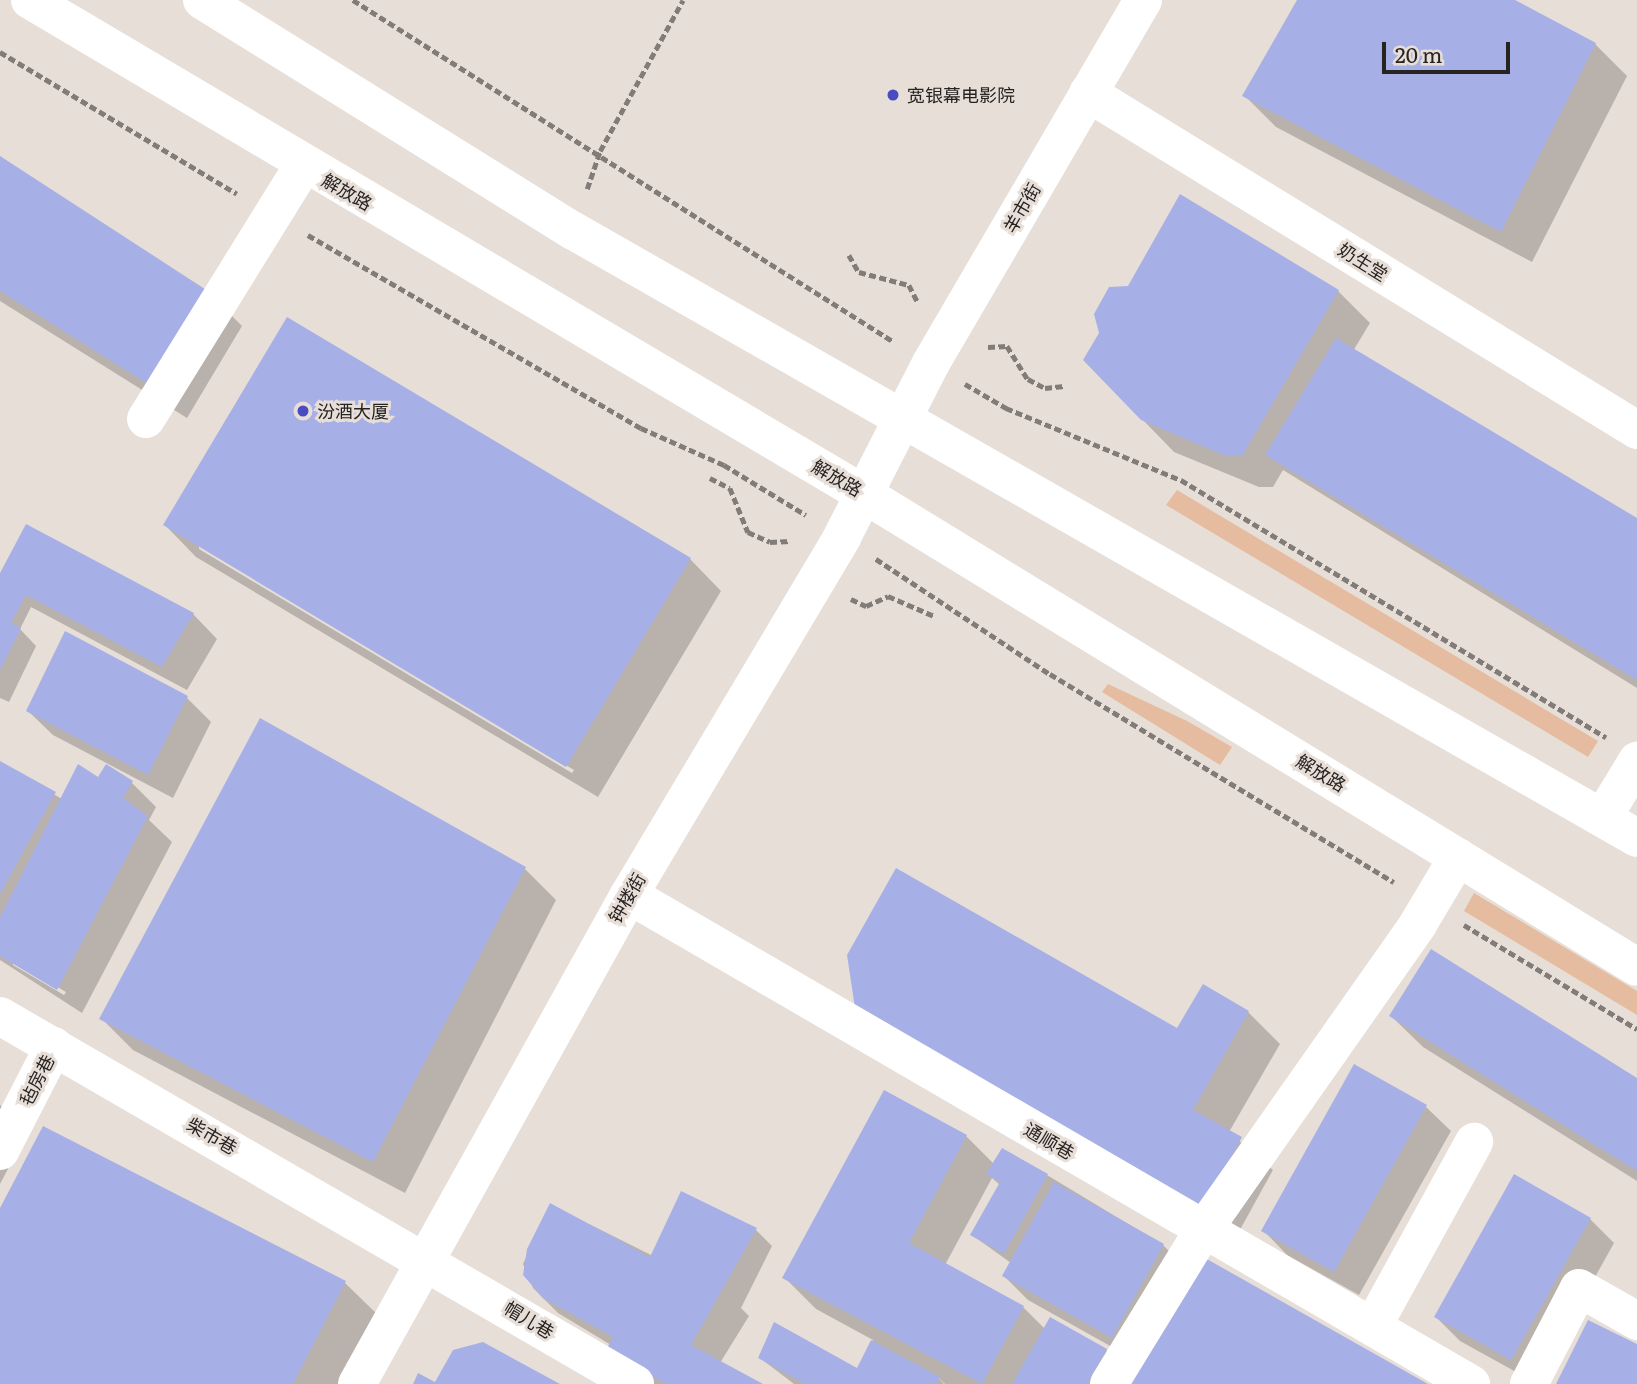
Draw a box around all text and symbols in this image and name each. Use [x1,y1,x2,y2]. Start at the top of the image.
scale bar [1385,28,1513,72]
text: 20 m [1395,38,1442,69]
place label: 宽银幕电影院 [907,84,1015,106]
marker: 宽银幕电影院 [885,87,901,103]
street label: 解放路 [318,169,376,215]
street label: 羊市街 [999,179,1045,237]
street label: 奶生堂 [1334,239,1392,285]
place label: 汾酒大厦 [317,400,389,422]
marker: 汾酒大厦 [295,403,311,419]
street label: 解放路 [808,455,866,501]
street label: 解放路 [1292,750,1350,796]
street label: 钟楼街 [604,869,650,927]
street label: 毡房巷 [15,1051,59,1109]
street label: 柴市巷 [183,1113,241,1159]
street label: 通顺巷 [1020,1118,1078,1164]
street label: 帽儿巷 [500,1297,558,1343]

